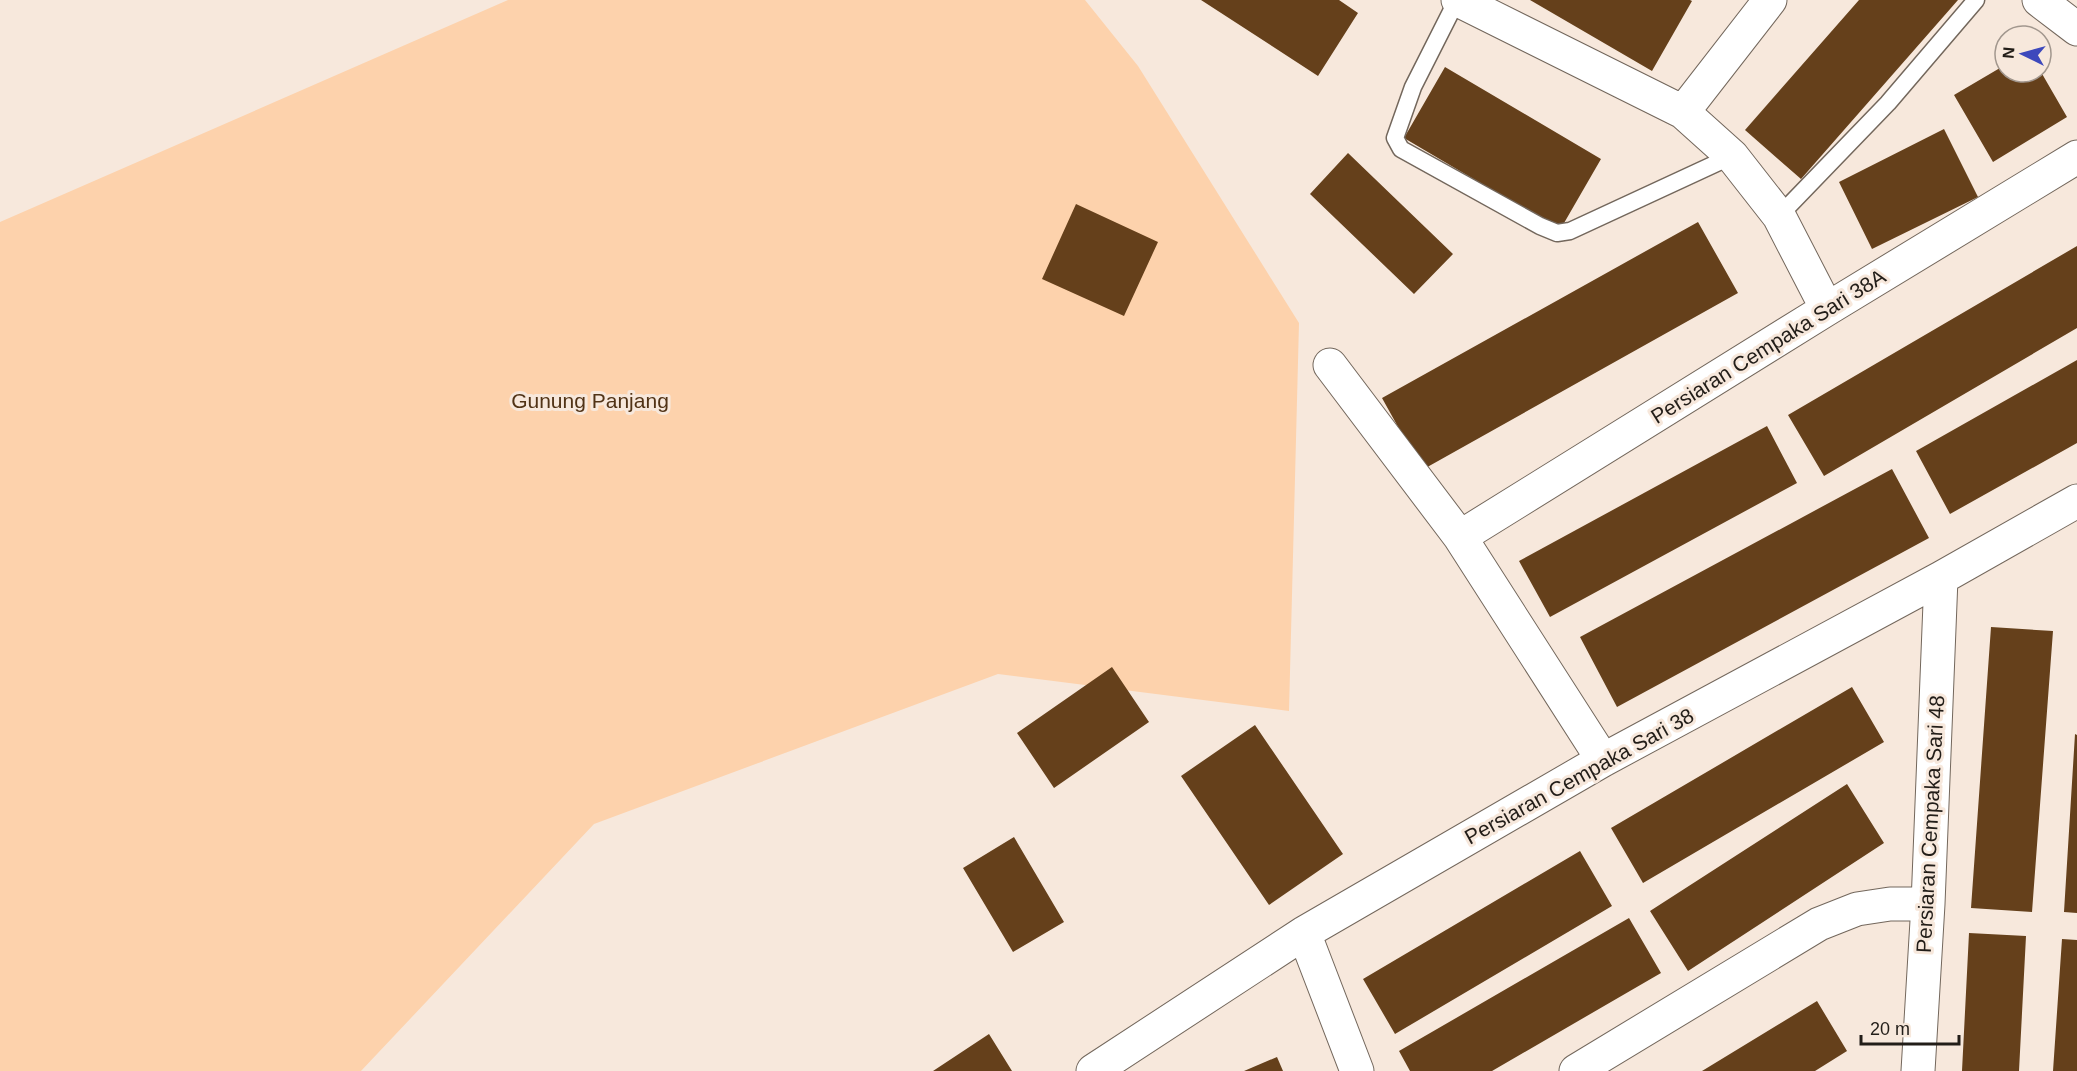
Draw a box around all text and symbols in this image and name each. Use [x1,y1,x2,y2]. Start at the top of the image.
north arrow [1993,24,2053,84]
text: N [2000,46,2018,59]
street label: Persiaran Cempaka Sari 38A [1647,264,1889,428]
park label: Gunung Panjang [511,389,669,412]
street label: Persiaran Cempaka Sari 48 [1912,695,1948,953]
street label: Persiaran Cempaka Sari 38 [1461,703,1697,849]
scale bar [1861,1008,1958,1046]
text: 20 m [1870,1019,1910,1039]

